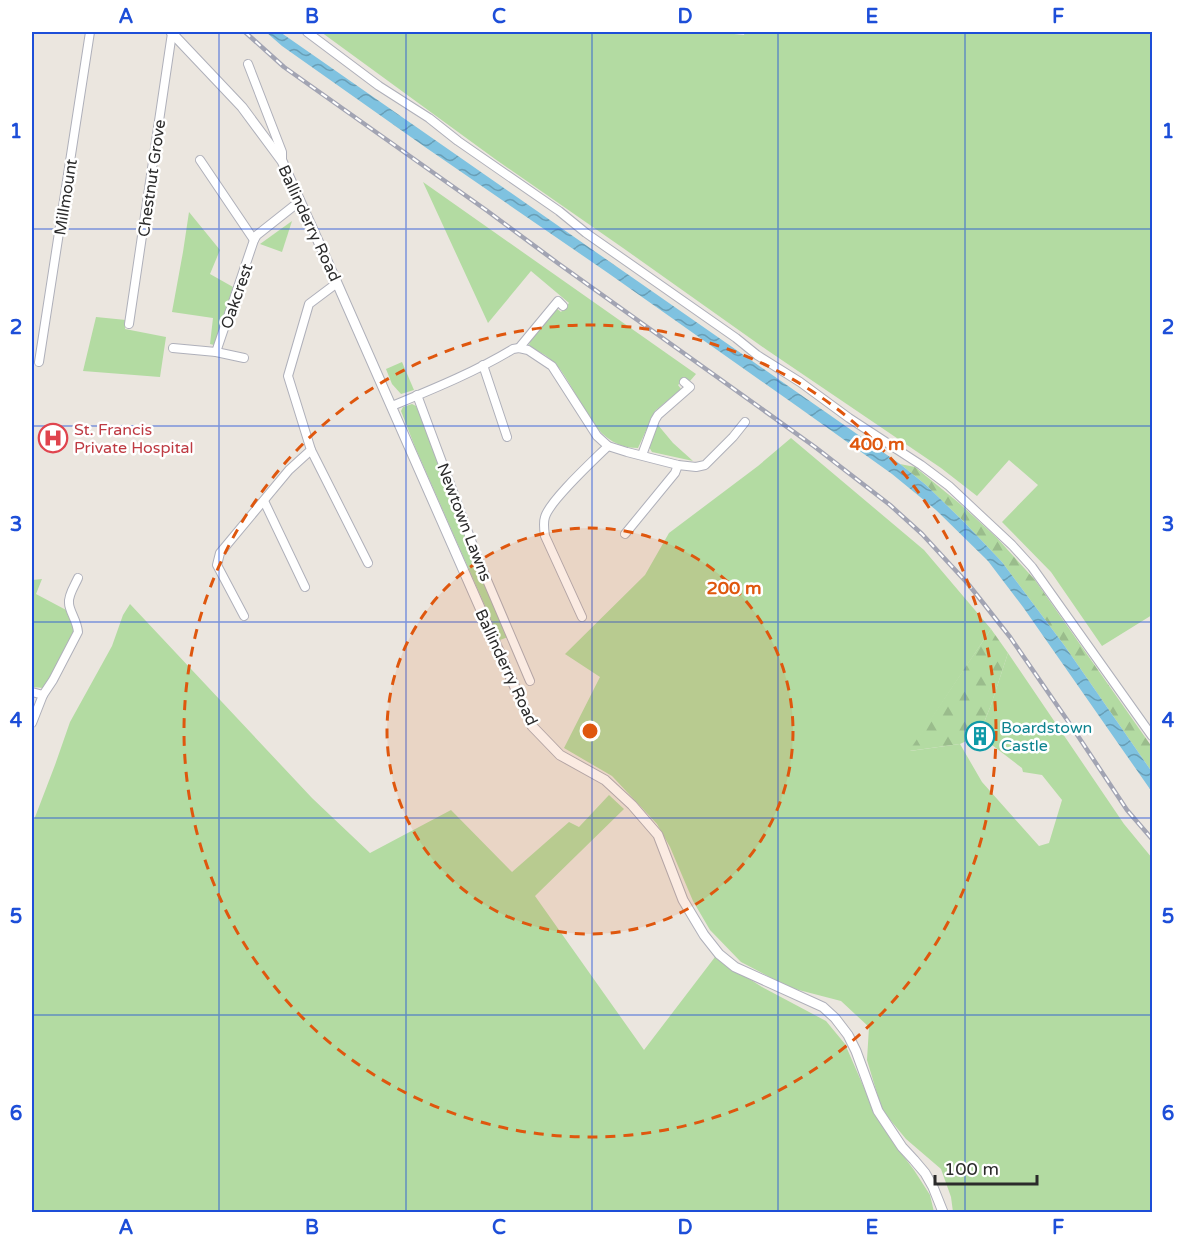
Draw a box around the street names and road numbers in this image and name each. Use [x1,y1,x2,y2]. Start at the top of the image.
street label: Chestnut Grove [134,118,170,238]
street label: Millmount [50,158,82,237]
street label: Ballinderry Road [273,162,345,285]
street label: Oakcrest [216,261,257,332]
street label: Newtown Lawns [432,460,496,584]
street label: Ballinderry Road [470,606,542,729]

